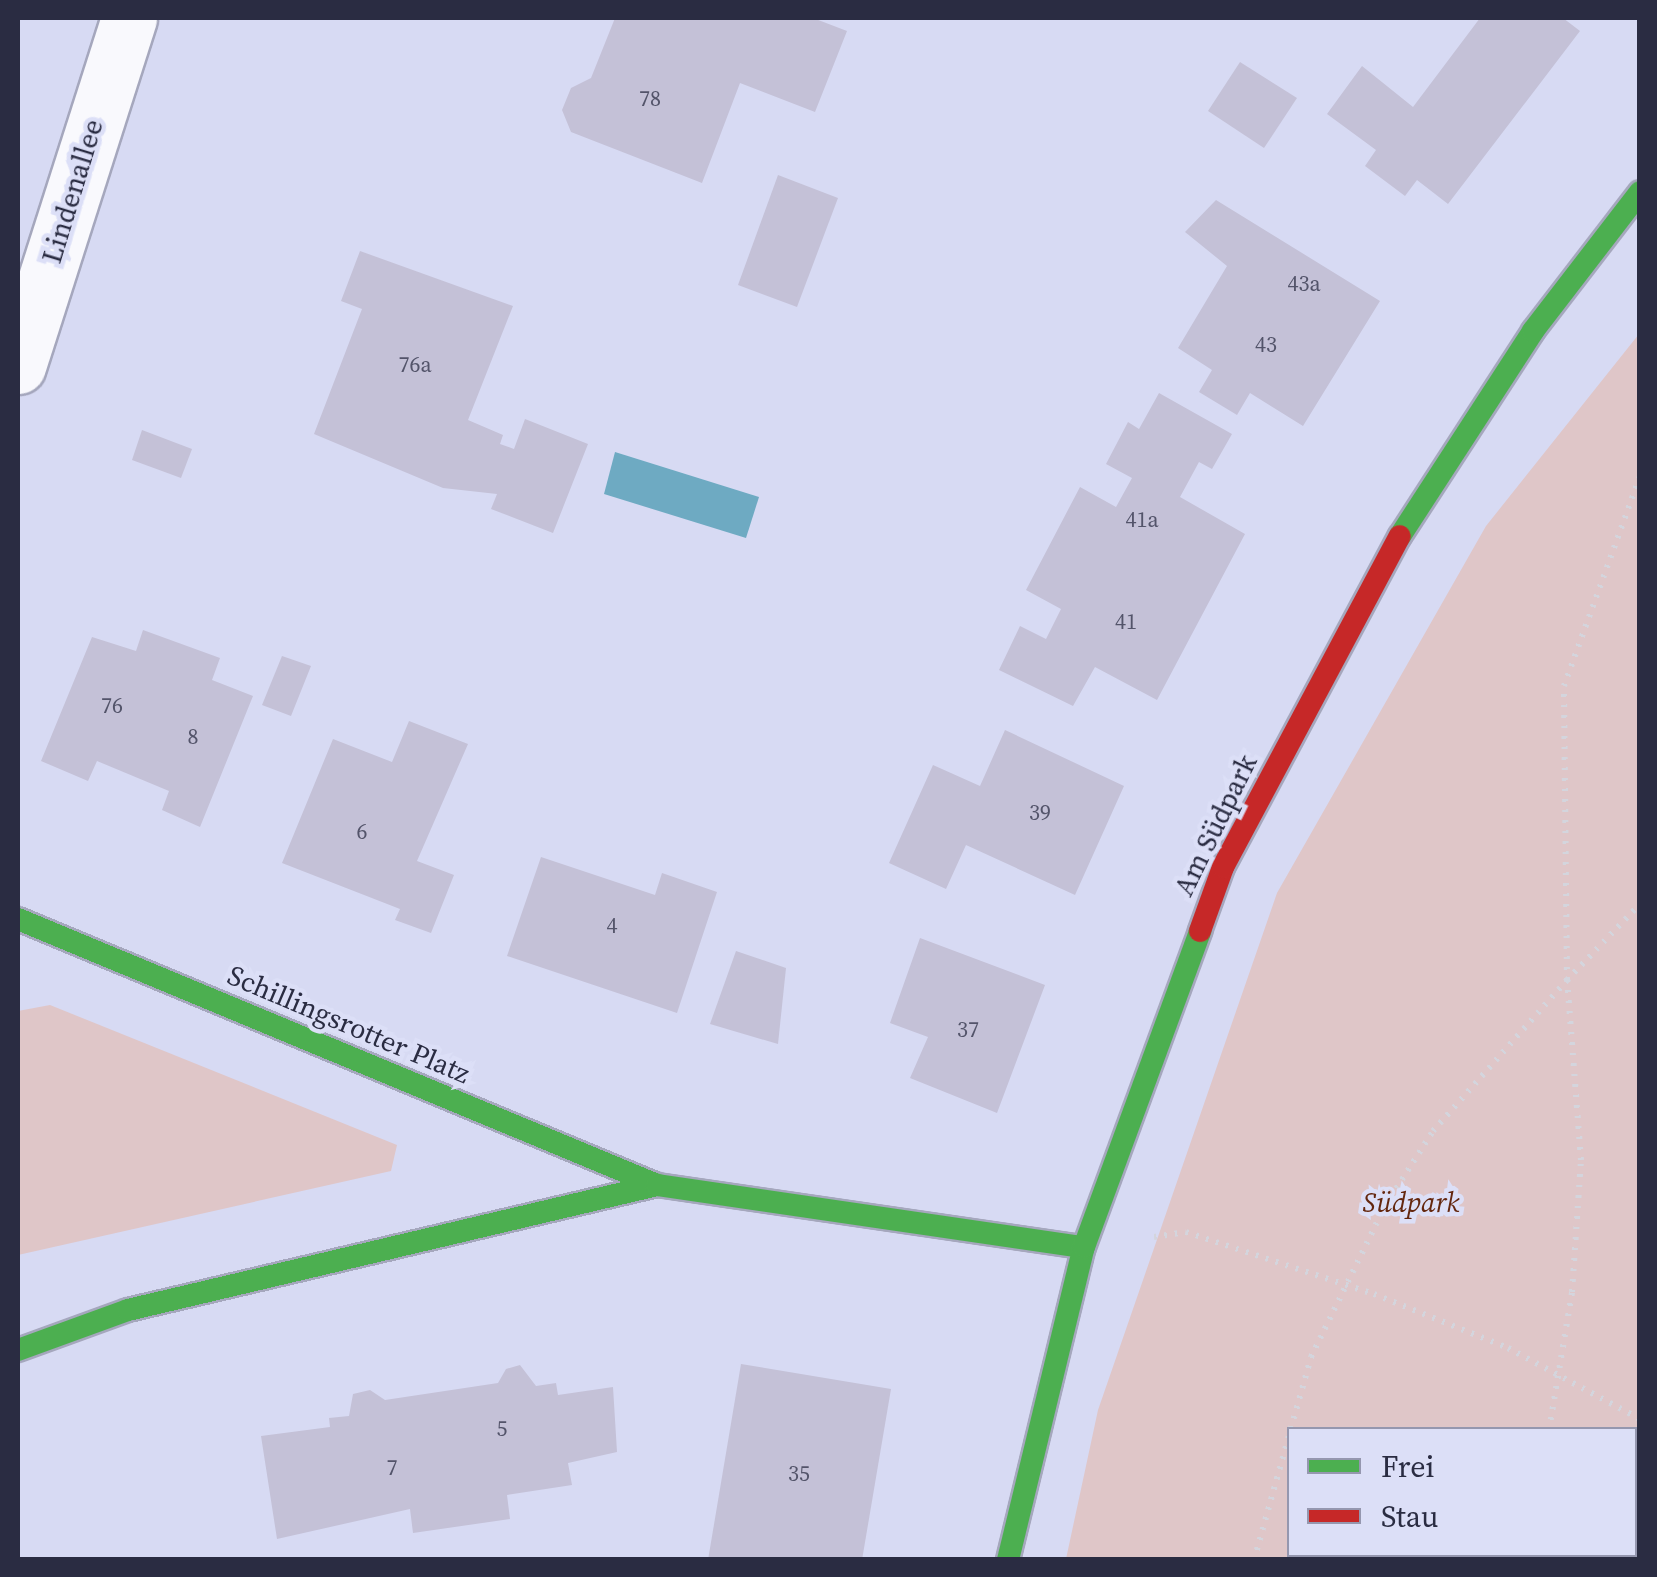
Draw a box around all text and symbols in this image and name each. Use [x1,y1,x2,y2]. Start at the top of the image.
house number: 78 [639,86,661,112]
street label: Lindenallee [34,115,110,267]
house number: 43a [1287,271,1321,297]
house number: 43 [1255,332,1277,358]
house number: 76a [398,352,432,378]
house number: 41a [1125,507,1159,533]
house number: 41 [1115,609,1137,635]
house number: 76 [101,693,123,719]
house number: 8 [188,724,198,750]
street label: Am Südpark [1166,749,1264,901]
house number: 39 [1029,800,1051,826]
house number: 6 [357,819,367,845]
house number: 4 [607,913,617,939]
street label: Schillingsrotter Platz [223,958,475,1090]
house number: 37 [957,1017,979,1043]
park label: Südpark [1363,1185,1459,1219]
house number: 5 [497,1416,507,1442]
legend [1287,1427,1637,1557]
text: Frei [1381,1446,1434,1487]
house number: 7 [387,1455,397,1481]
house number: 35 [788,1461,810,1487]
text: Stau [1381,1496,1439,1537]

